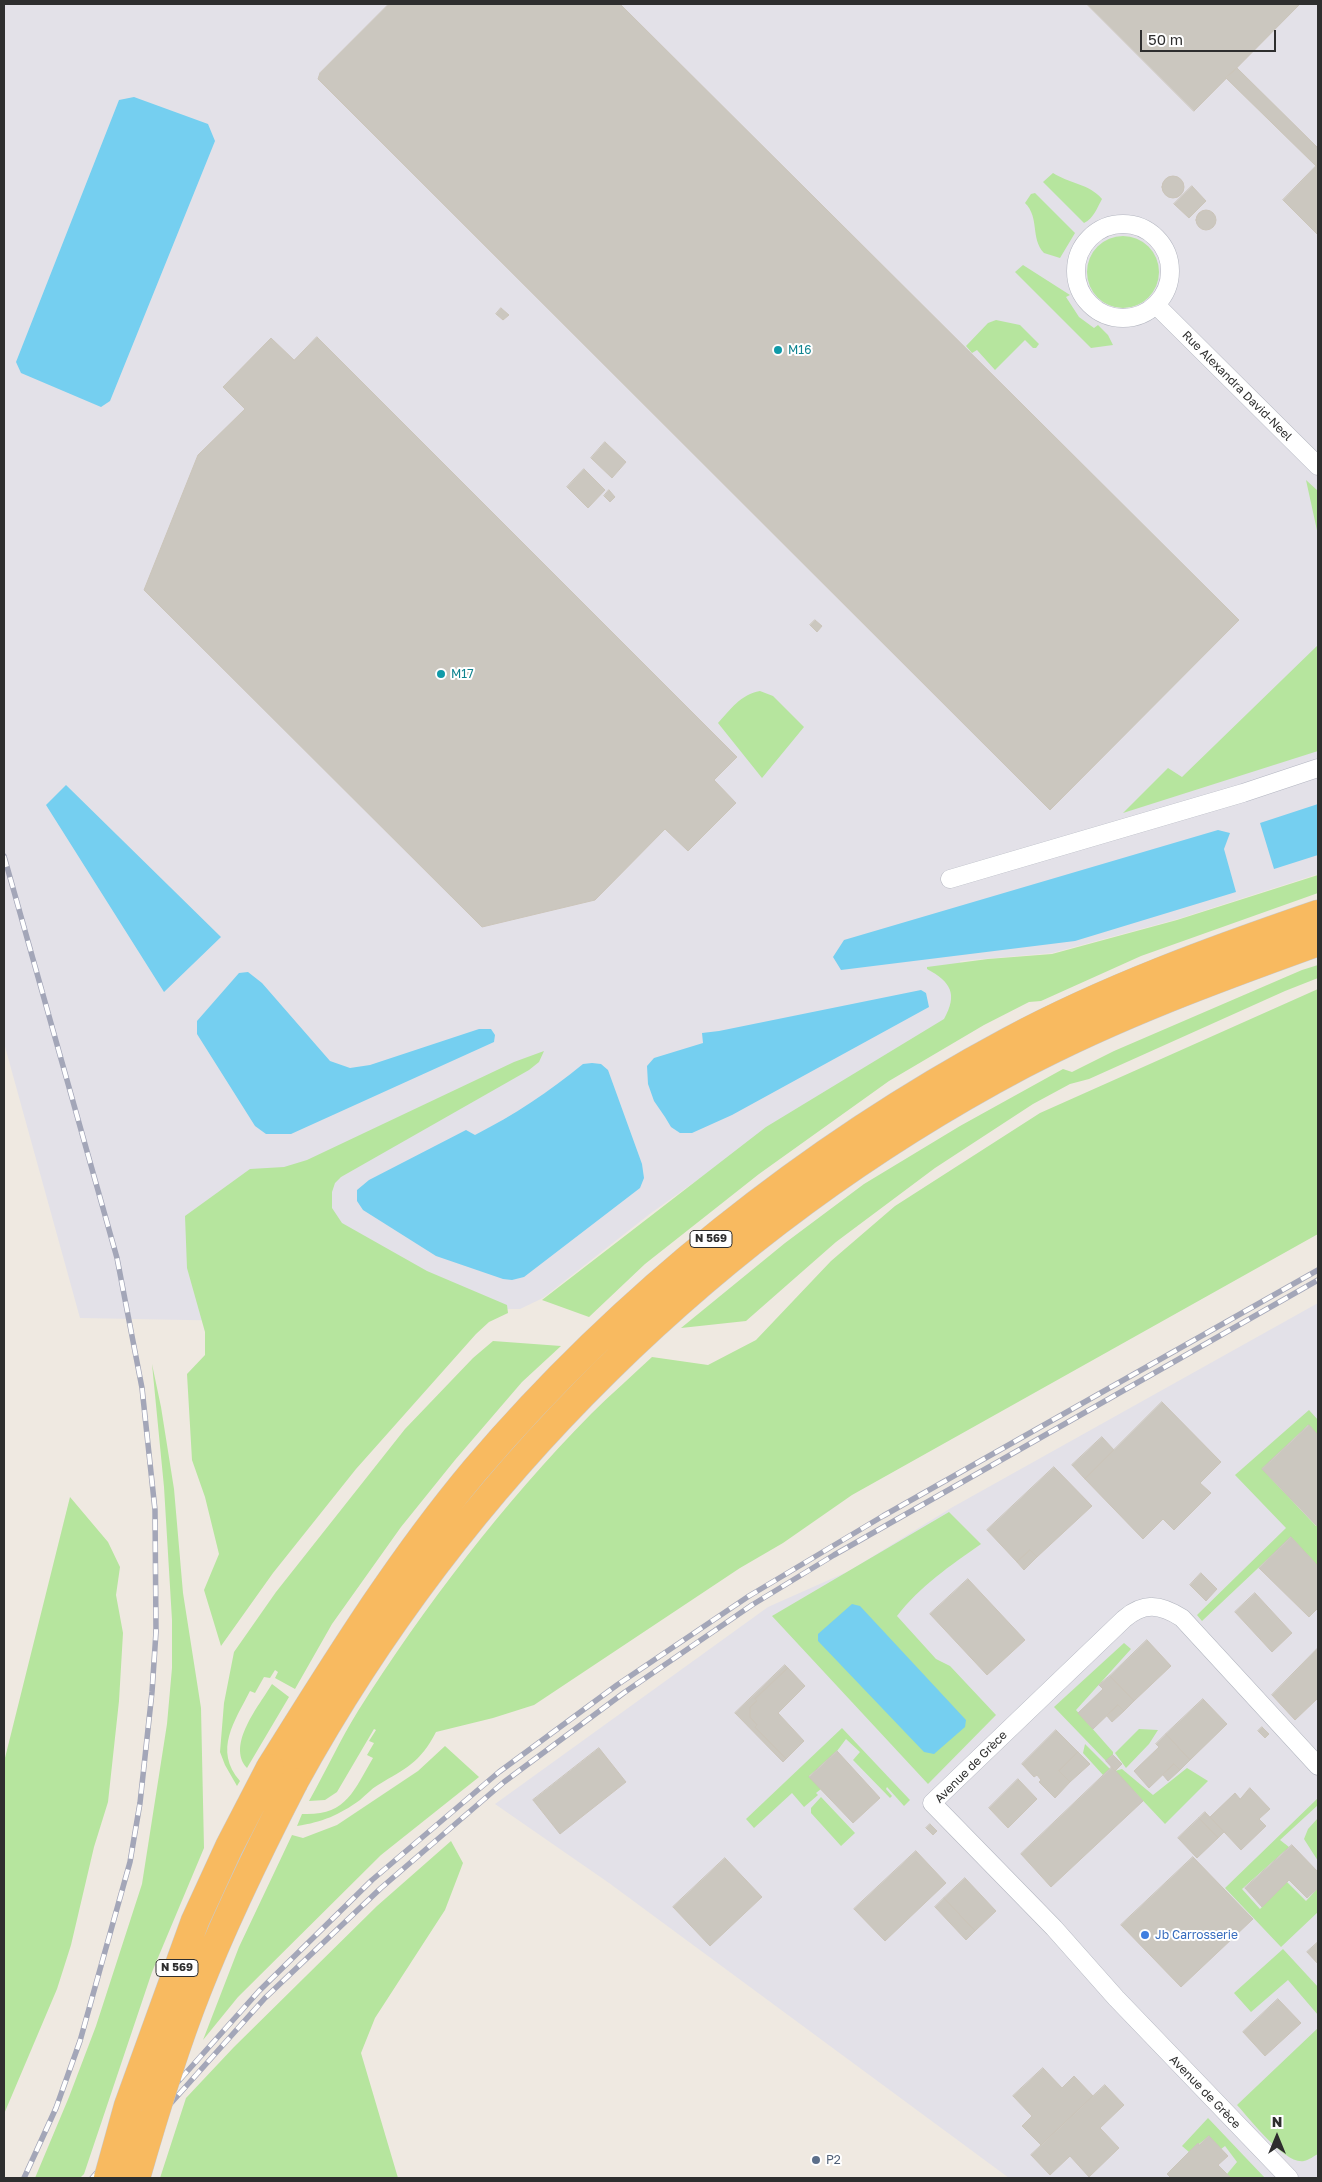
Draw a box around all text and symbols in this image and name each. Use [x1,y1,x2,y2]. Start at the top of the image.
scale bar [1142,20,1278,52]
text: 50 m [1148,30,1183,48]
street label: Rue Alexandra David-Neel [1179,328,1295,444]
place label: M16 [788,343,811,357]
marker: M16 [772,344,784,356]
place label: M17 [451,667,473,681]
marker: M17 [435,668,447,680]
road number: N 569 [690,1230,732,1248]
street label: Avenue de Grèce [932,1728,1010,1806]
place label: Jb Carrosserie [1155,1928,1238,1942]
marker: Jb Carrosserie [1139,1929,1151,1941]
road number: N 569 [156,1960,198,1976]
street label: Avenue de Grèce [1166,2052,1244,2132]
north arrow [1252,2112,1302,2162]
text: N [1272,2113,1282,2130]
place label: P2 [826,2153,841,2167]
marker: P2 [810,2154,822,2166]

